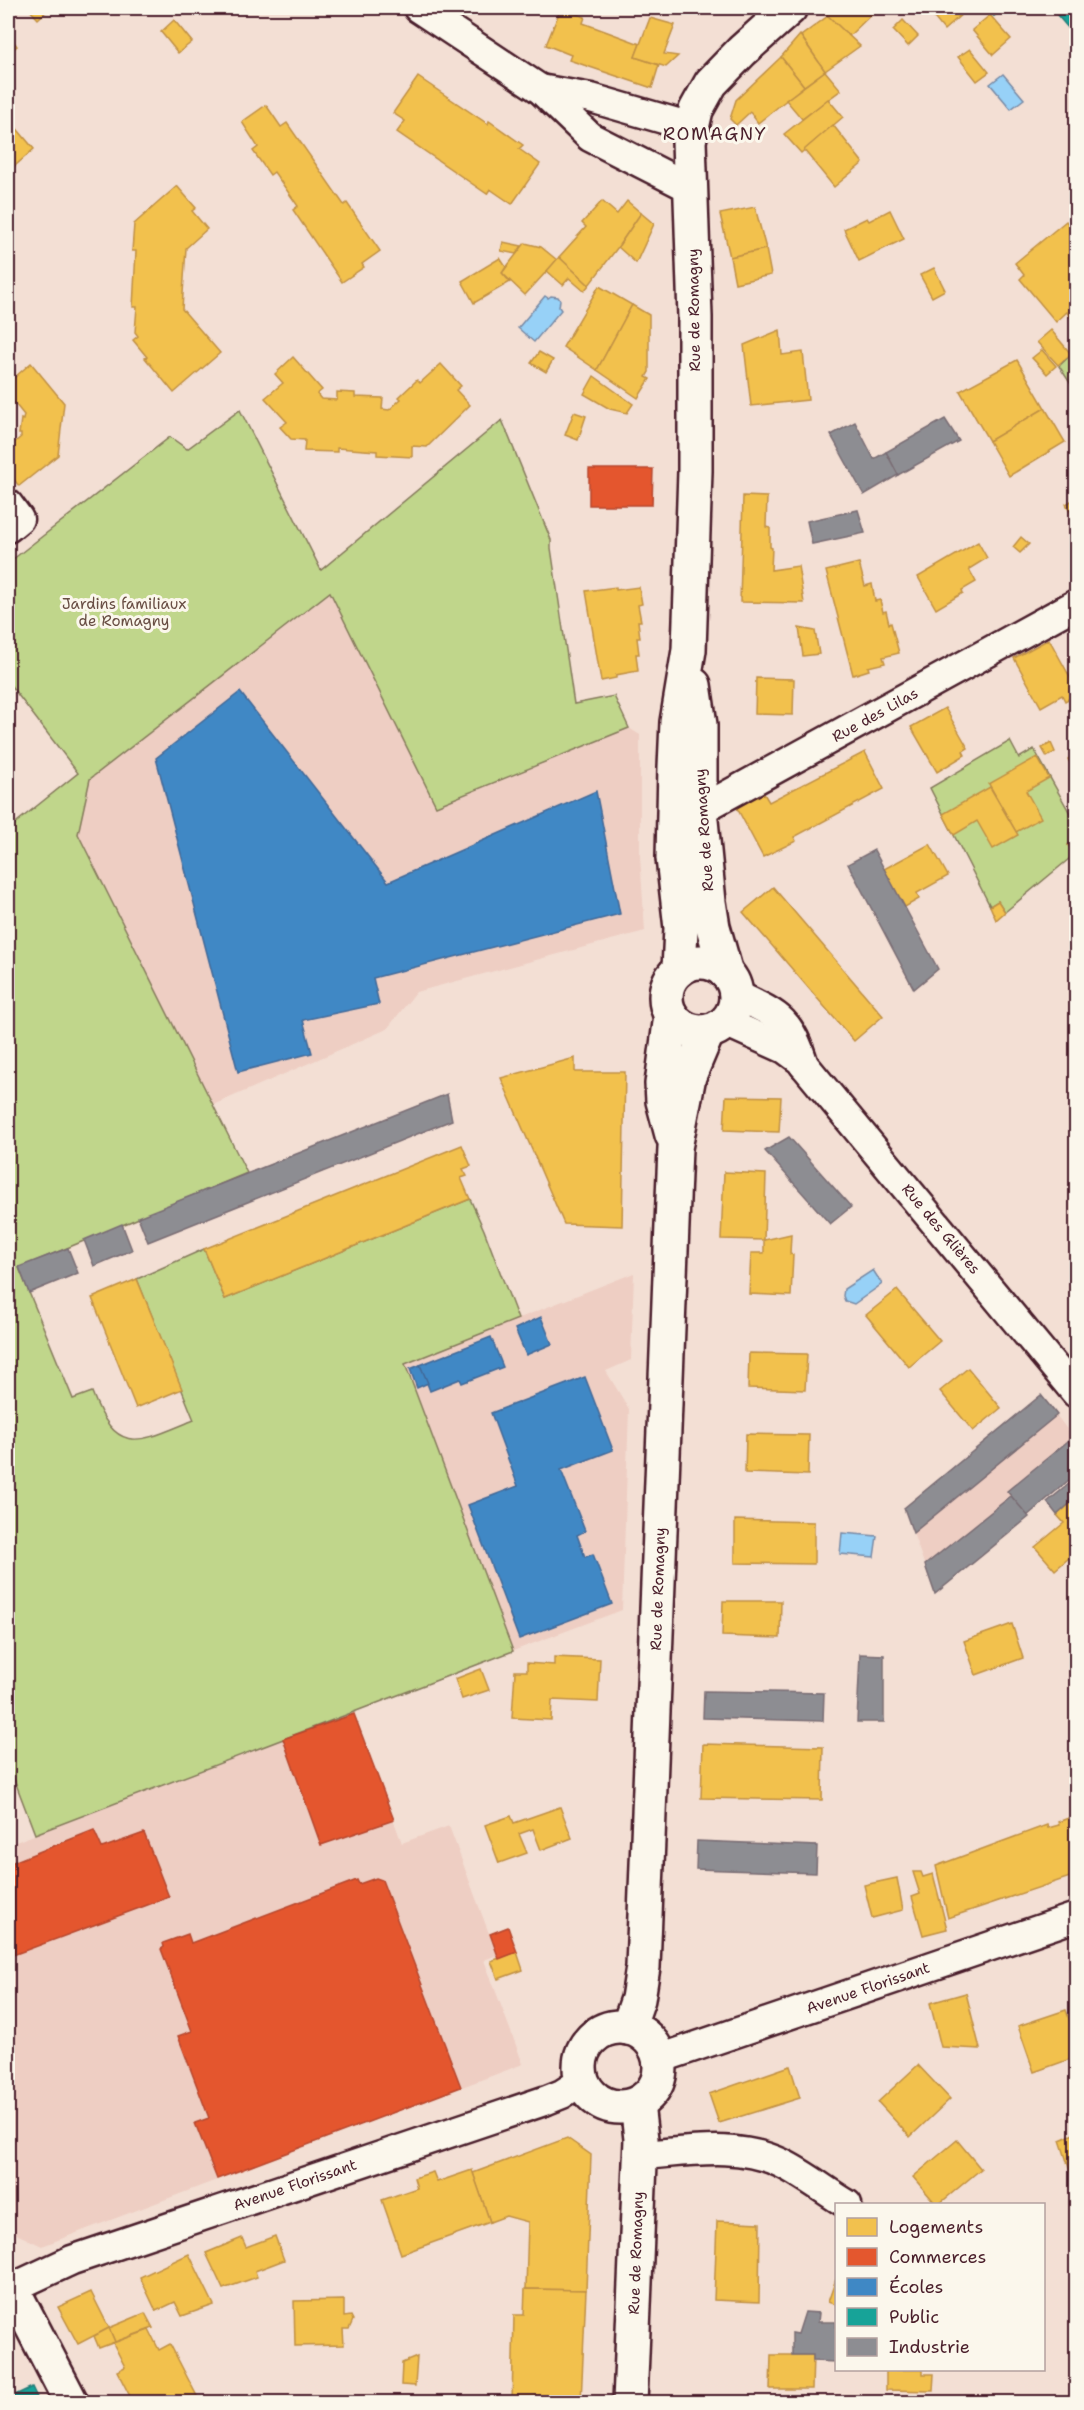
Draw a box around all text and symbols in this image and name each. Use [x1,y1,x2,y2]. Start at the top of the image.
district label: ROMAGNY [663,122,767,146]
street label: Rue de Romagny [683,248,705,372]
park label: Jardins familiaux de Romagny [62,594,186,631]
street label: Rue des Lilas [828,683,922,747]
street label: Rue de Romagny [690,768,718,892]
street label: Rue des Glières [897,1180,985,1278]
street label: Rue de Romagny [646,1527,670,1651]
street label: Avenue Florissant [804,1958,932,2018]
street label: Avenue Florissant [231,2155,359,2215]
street label: Rue de Romagny [624,2191,648,2315]
legend [835,2203,1045,2371]
text: Logements [889,2215,983,2239]
text: Commerces [889,2245,986,2269]
text: Écoles [889,2275,943,2299]
text: Public [889,2305,939,2329]
text: Industrie [889,2335,970,2359]

